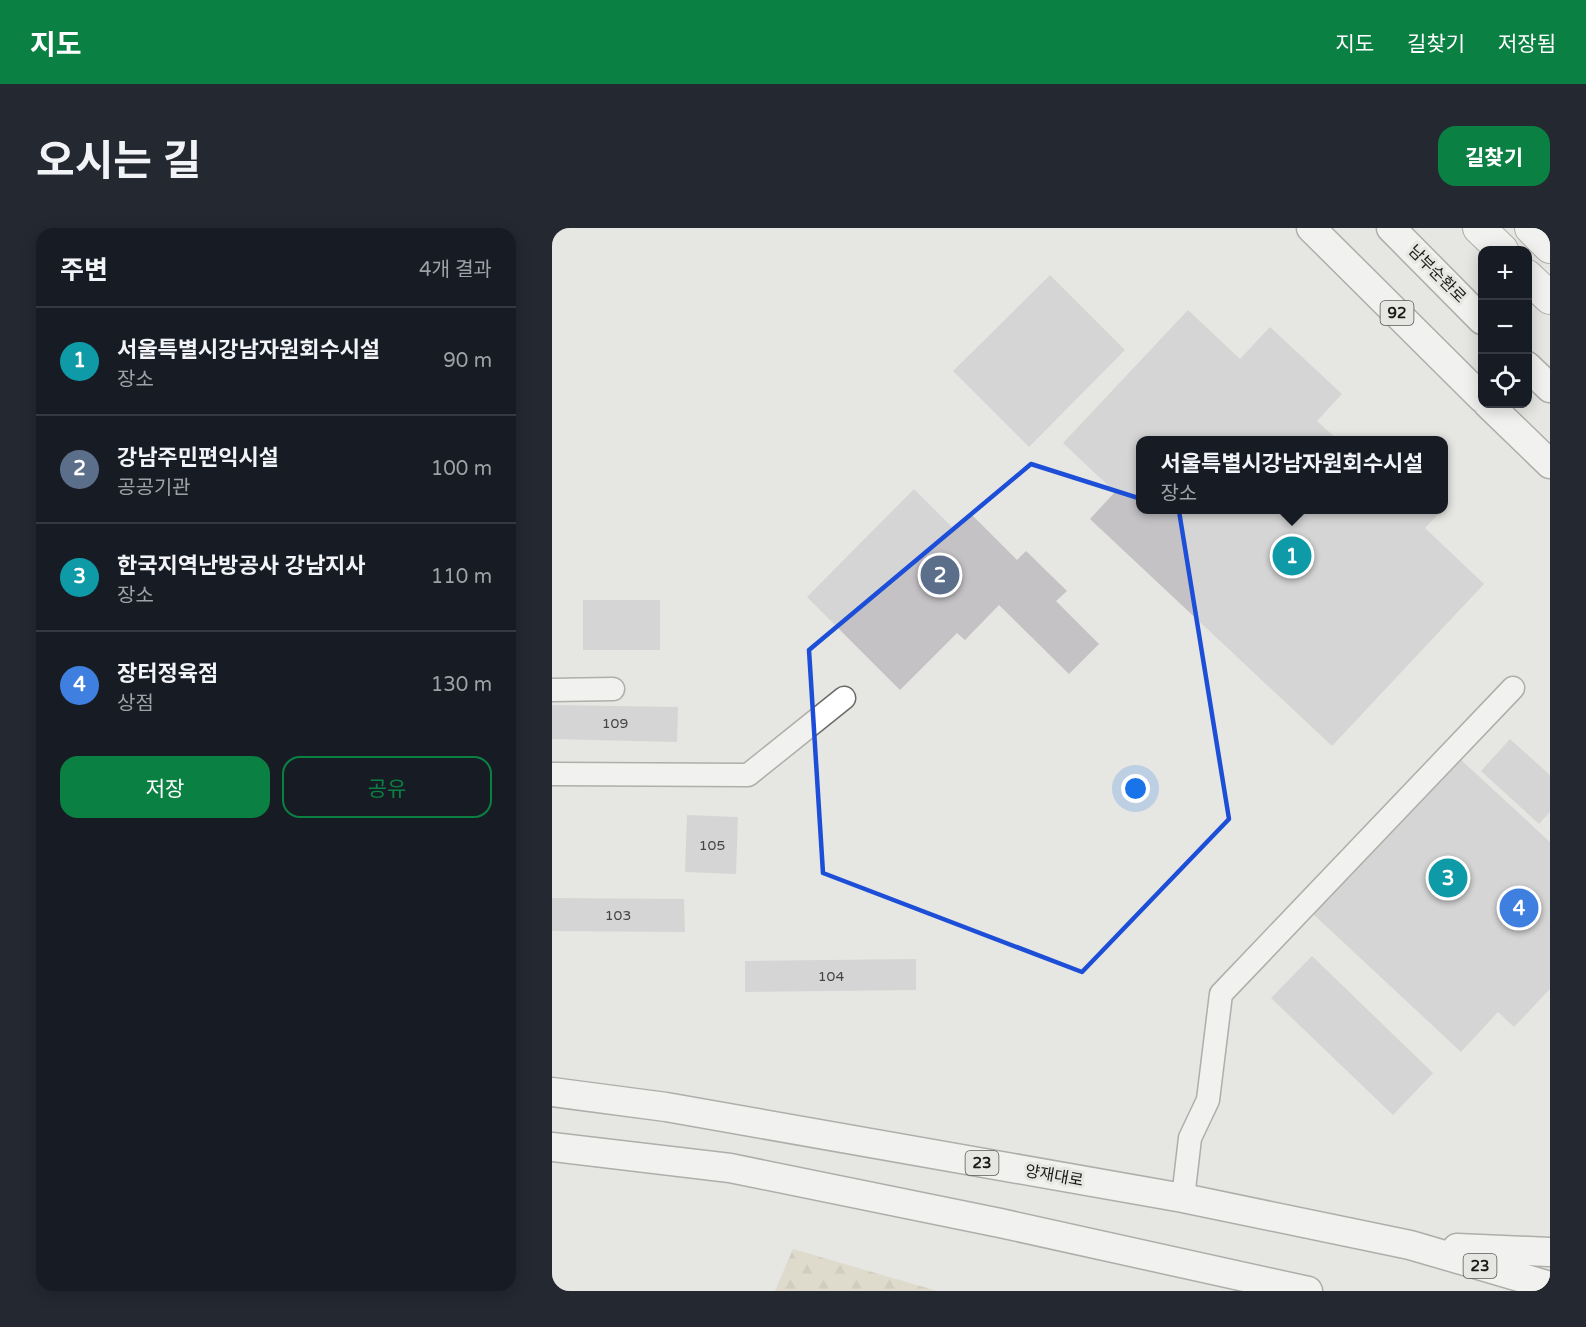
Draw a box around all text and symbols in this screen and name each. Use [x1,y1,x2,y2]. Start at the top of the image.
text: 지도 [30,28,82,62]
text: 지도 [1335,32,1374,57]
text: 길찾기 [1407,32,1465,57]
text: 저장됨 [1498,32,1556,57]
button: 길찾기 [1438,126,1550,186]
text: 오시는 길 [36,136,201,187]
street label: 남부순환로 [1404,241,1470,307]
map controls [1478,246,1532,408]
button: + [1478,246,1532,300]
text: 주변 [60,255,108,286]
text: 4개 결과 [419,258,492,282]
button: − [1478,300,1532,354]
road number: 92 [1380,301,1414,325]
text: 서울특별시강남자원회수시설 [117,337,380,363]
text: 1 [73,349,86,373]
text: 90 m [443,349,492,373]
button: locate [1478,354,1532,408]
text: 장소 [117,368,154,392]
popup [1136,436,1448,514]
text: 강남주민편익시설 [117,445,279,471]
text: 서울특별시강남자원회수시설 [1160,451,1424,477]
text: 2 [73,457,86,481]
text: 100 m [431,457,492,481]
text: 공공기관 [117,476,191,500]
text: 장소 [1160,482,1197,506]
pin: 1 [1272,534,1312,578]
pin: 2 [920,552,960,598]
text: 한국지역난방공사 강남지사 [117,553,366,579]
text: 3 [73,565,86,589]
text: 110 m [431,565,492,589]
text: 장소 [117,584,154,608]
text: 장터정육점 [117,661,218,687]
text: 4 [73,673,86,697]
text: 130 m [431,673,492,697]
text: 상점 [117,692,154,716]
house number: 109 [602,715,628,732]
button: 저장 [60,756,270,818]
button: 공유 [282,756,492,818]
your location [1121,774,1150,803]
house number: 105 [699,837,725,854]
pin: 3 [1428,856,1468,900]
pin: 4 [1500,886,1538,930]
house number: 103 [605,907,631,924]
house number: 104 [818,968,844,985]
road number: 23 [966,1151,998,1175]
street label: 양재대로 [1023,1161,1085,1191]
road number: 23 [1464,1254,1496,1278]

